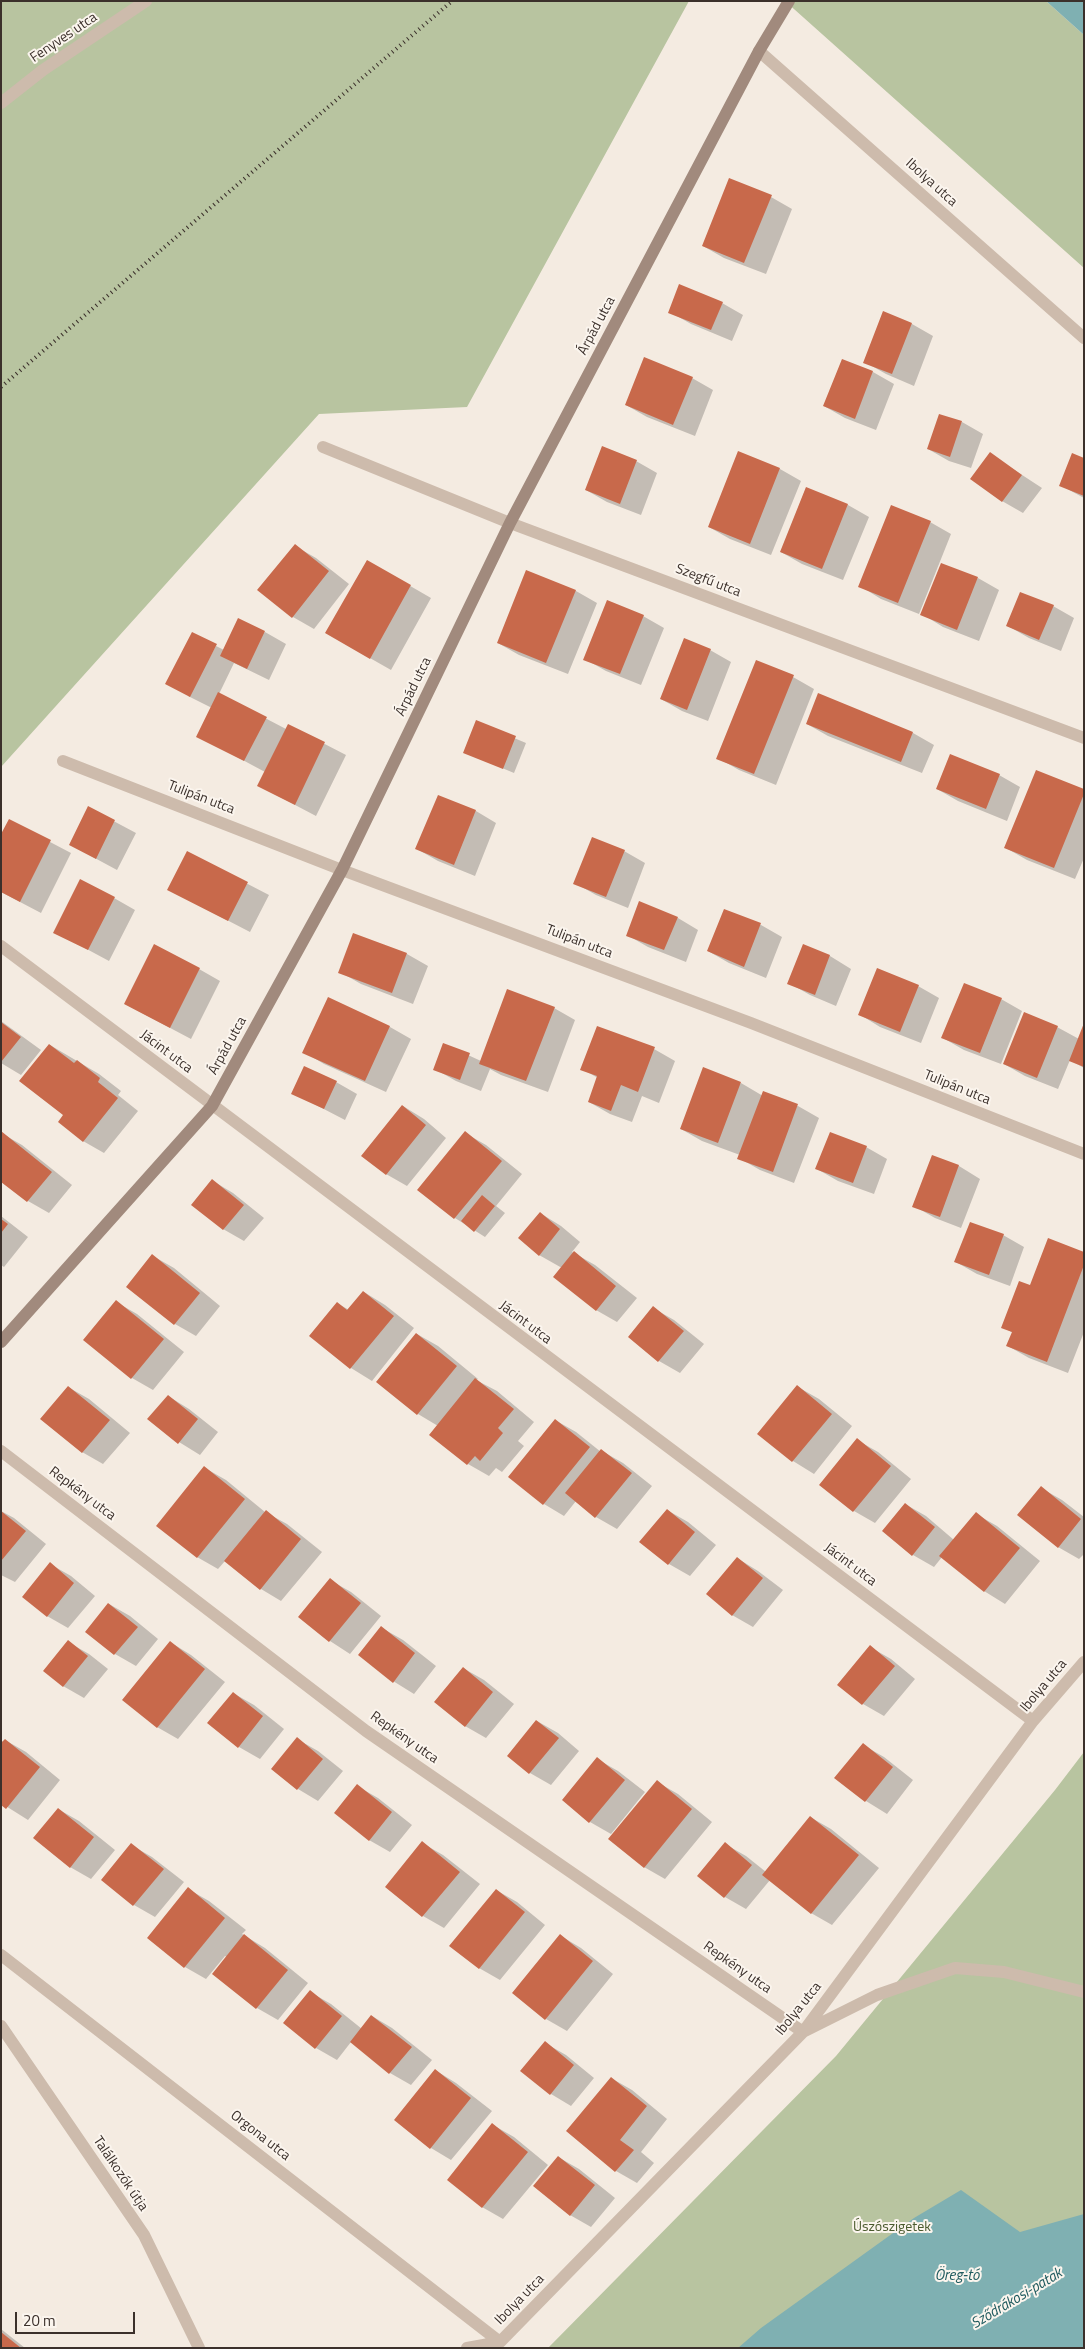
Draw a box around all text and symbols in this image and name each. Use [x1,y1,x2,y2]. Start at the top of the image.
street label: Fenyves utca [27,9,101,67]
street label: Ibolya utca [902,155,960,211]
street label: Árpád utca [575,294,619,358]
street label: Szegfű utca [673,561,743,601]
street label: Árpád utca [393,655,435,719]
street label: Tulipán utca [165,778,237,818]
street label: Tulipán utca [543,922,615,962]
street label: Árpád utca [205,1014,251,1078]
street label: Jácint utca [137,1027,195,1077]
street label: Tulipán utca [921,1067,993,1109]
street label: Jácint utca [496,1298,554,1348]
street label: Repkény utca [45,1463,119,1525]
street label: Jácint utca [821,1540,879,1590]
street label: Ibolya utca [1017,1656,1071,1716]
street label: Repkény utca [367,1708,441,1768]
street label: Repkény utca [700,1938,774,1998]
street label: Ibolya utca [772,1979,826,2039]
street label: Orgona utca [227,2107,293,2165]
street label: Találkozók útja [89,2133,151,2215]
park label: Úszószigetek [853,2220,931,2236]
water label: Sződrákosi-patak [968,2265,1066,2333]
water label: Öreg-tó [935,2267,979,2285]
street label: Ibolya utca [492,2271,548,2329]
scale bar [18,2302,138,2334]
text: 20 m [23,2309,56,2332]

